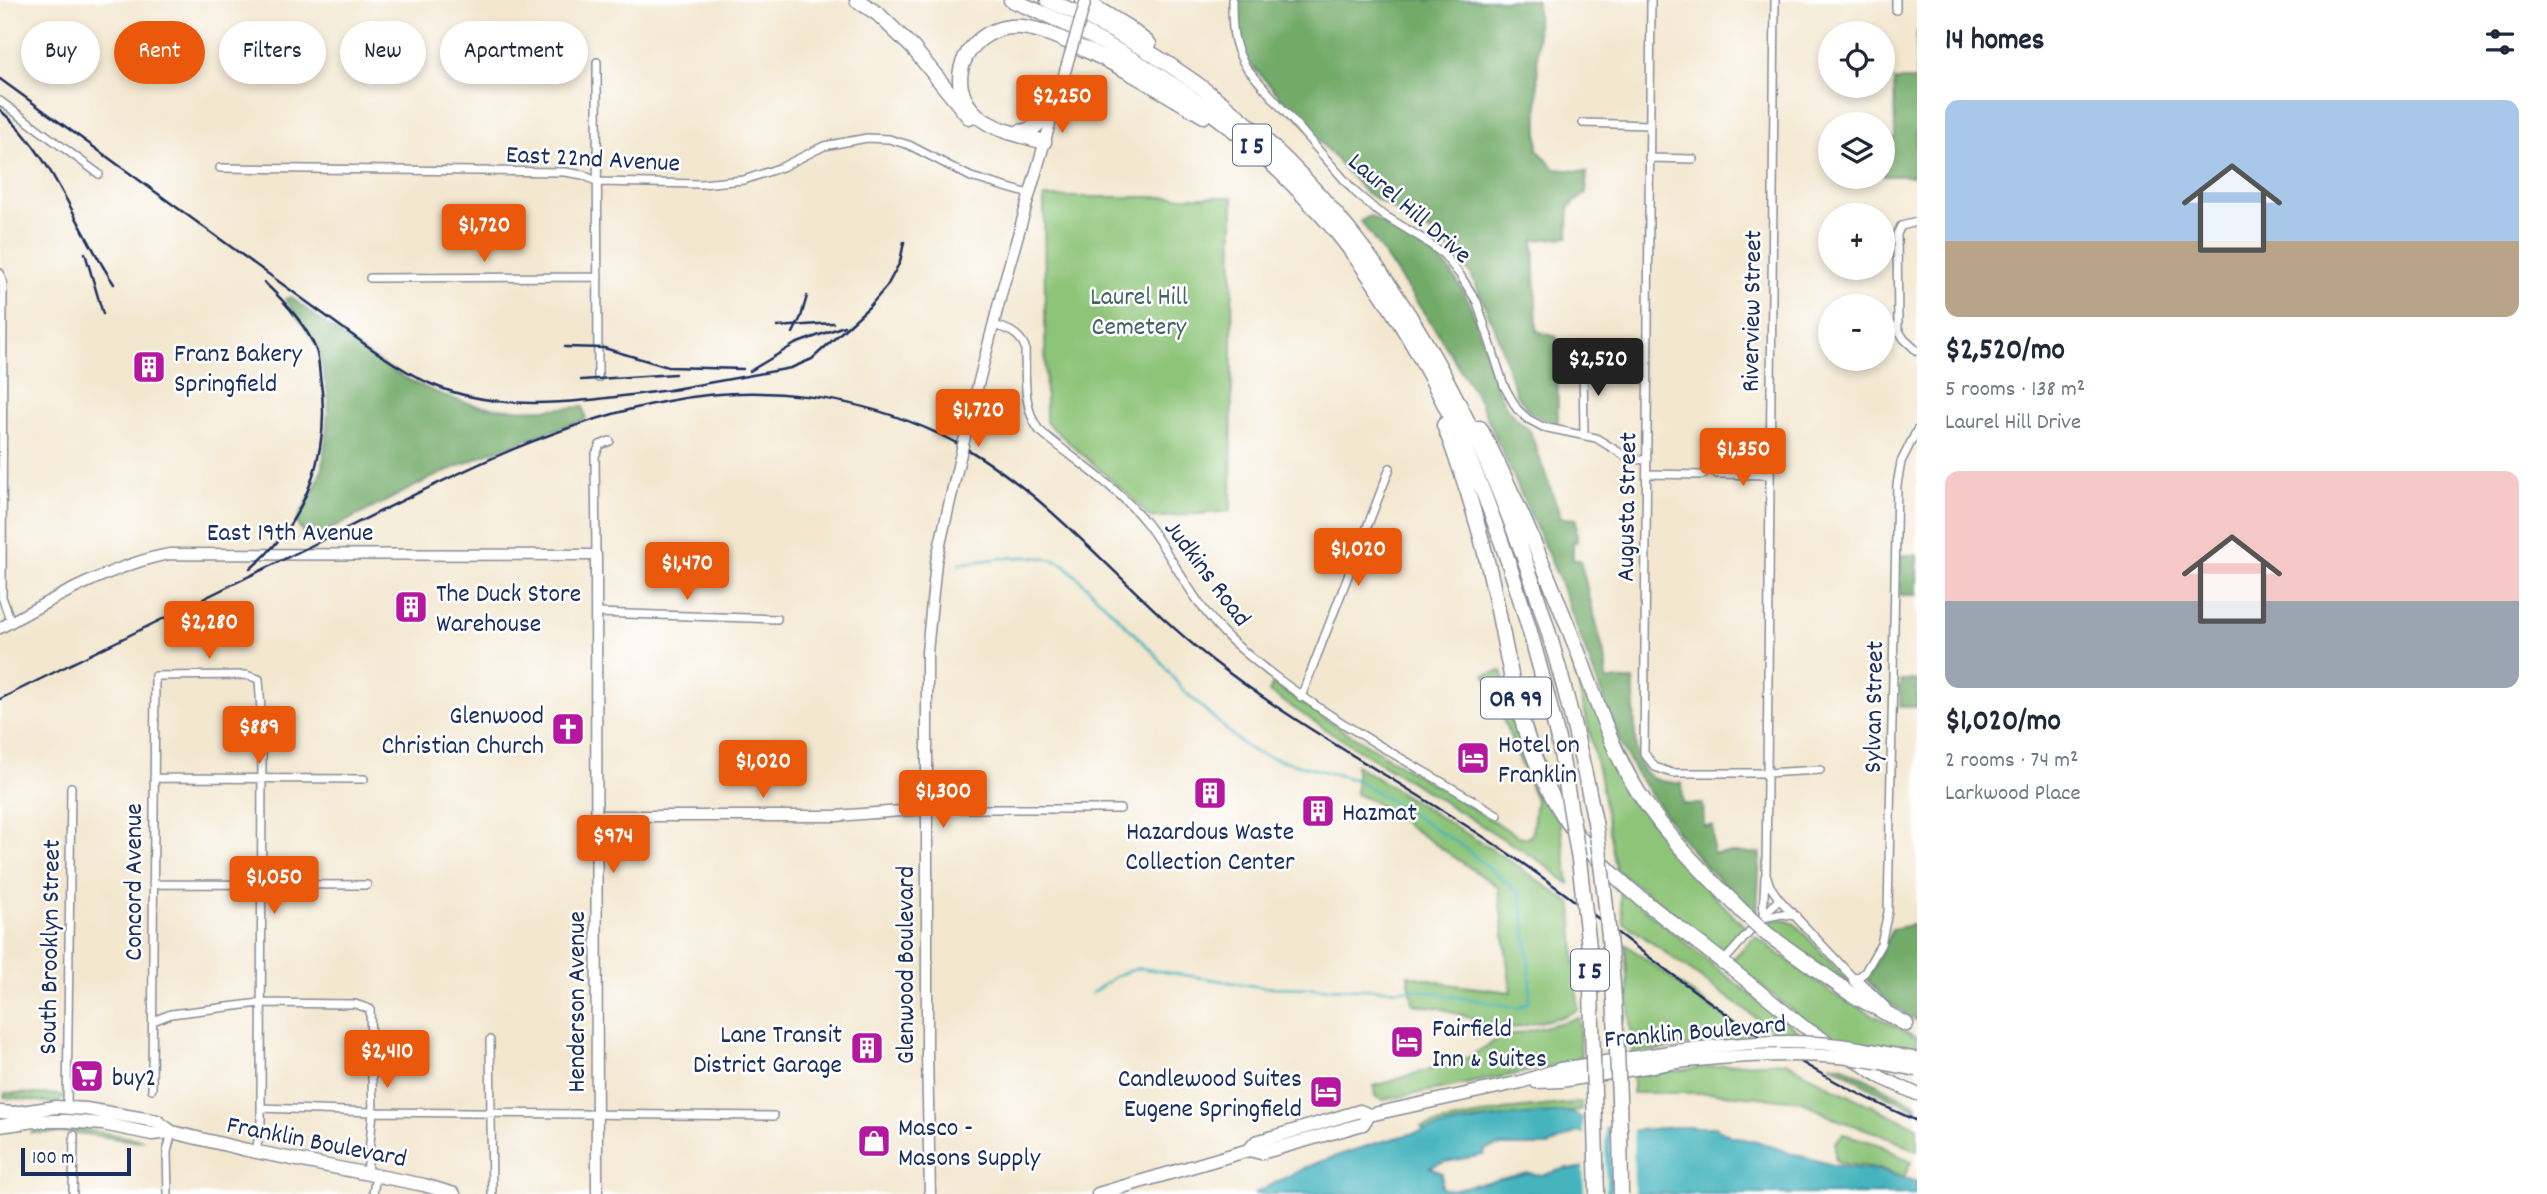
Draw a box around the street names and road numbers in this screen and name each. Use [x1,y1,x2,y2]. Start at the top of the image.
road number: I 5 [1233,125,1271,166]
street label: East 22nd Avenue [505,137,681,184]
street label: Laurel Hill Drive [1339,145,1479,274]
street label: Riverview Street [1734,229,1773,393]
street label: Augusta Street [1609,431,1648,582]
street label: Judkins Road [1154,513,1259,635]
street label: East 19th Avenue [207,516,373,553]
street label: Sylvan Street [1856,640,1895,774]
road number: OR 99 [1481,678,1551,718]
street label: Concord Avenue [117,803,154,961]
street label: South Brooklyn Street [31,839,72,1055]
street label: Glenwood Boulevard [889,866,926,1064]
street label: Henderson Avenue [560,911,597,1093]
road number: I 5 [1571,950,1609,990]
street label: Franklin Boulevard [1603,1007,1788,1060]
street label: Franklin Boulevard [223,1108,409,1179]

